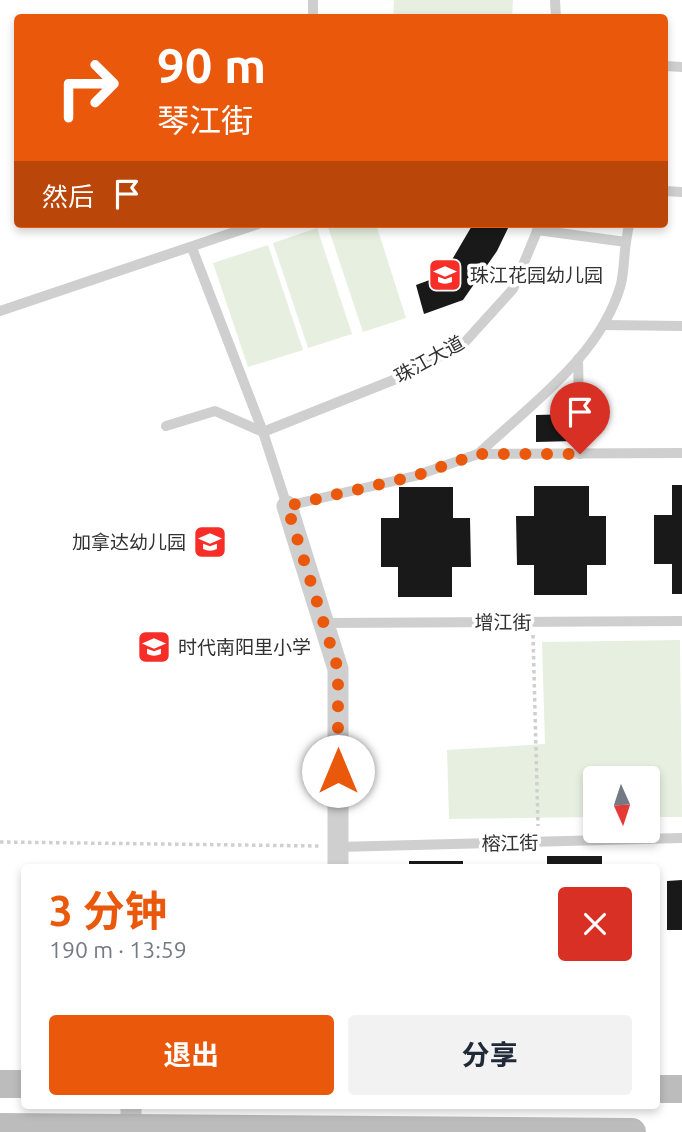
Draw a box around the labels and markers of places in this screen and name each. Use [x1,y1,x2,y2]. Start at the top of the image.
school or university icon: 珠江花园幼儿园 [426,256,464,294]
place label: 珠江花园幼儿园 [470,264,603,286]
pin [550,382,610,454]
school or university icon: 加拿达幼儿园 [191,523,229,561]
place label: 加拿达幼儿园 [72,531,186,553]
school or university icon: 时代南阳里小学 [135,628,173,666]
place label: 时代南阳里小学 [178,636,311,658]

